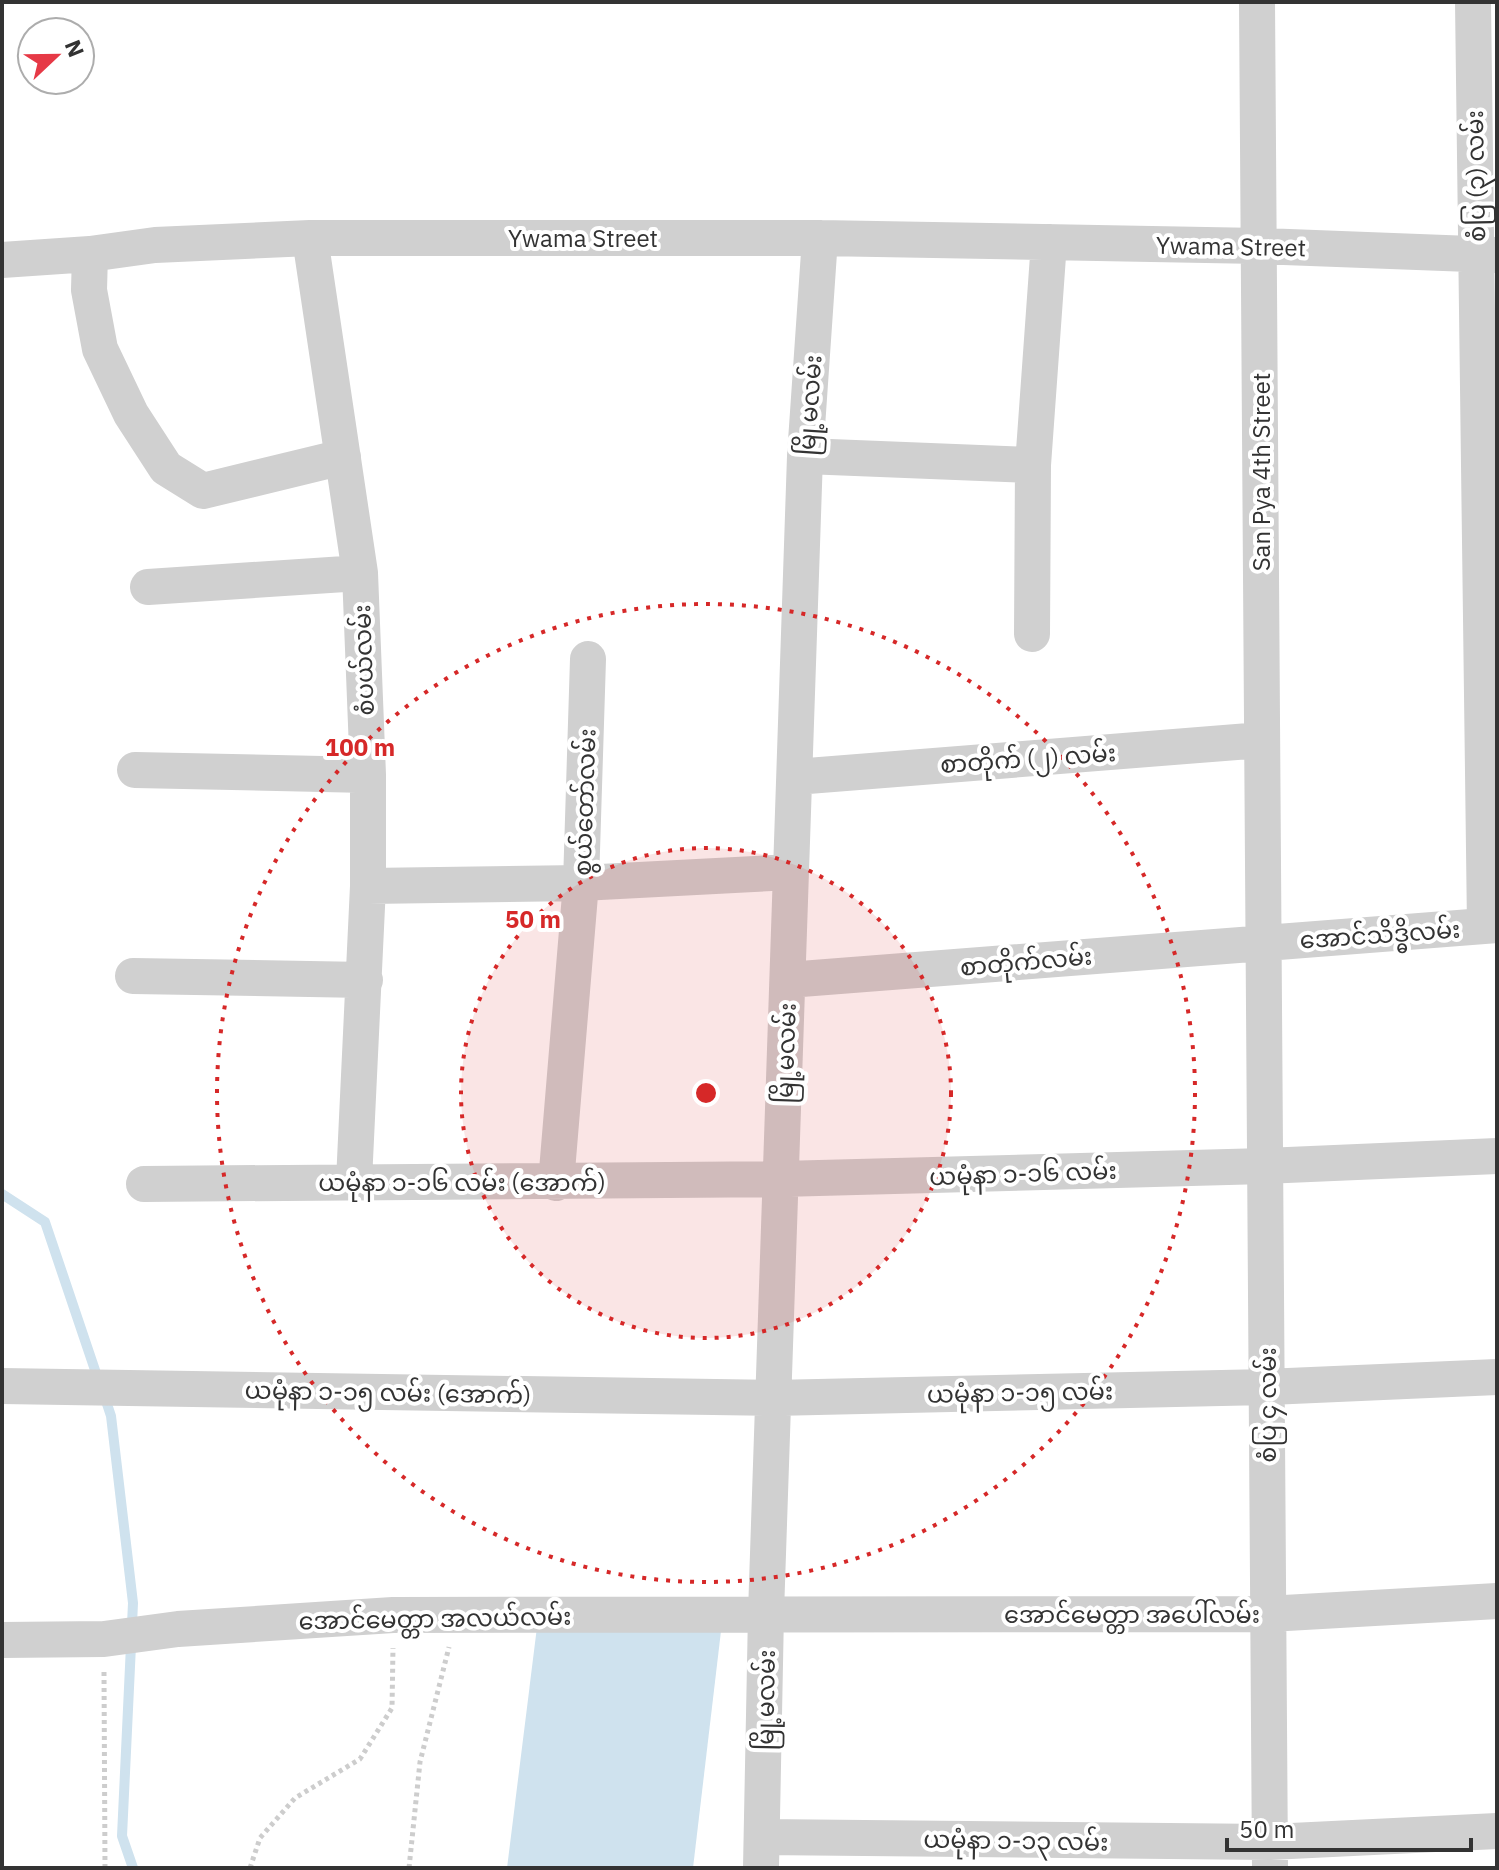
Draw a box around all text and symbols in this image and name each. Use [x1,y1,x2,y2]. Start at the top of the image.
north arrow [16,16,96,96]
text: N [59,36,91,61]
street label: စံပြ (၃) လမ်း [1458,110,1496,242]
street label: Ywama Street [508,222,658,254]
street label: Ywama Street [1156,229,1306,263]
street label: မြို့မလမ်း [790,354,832,457]
street label: San Pya 4th Street [1245,373,1277,571]
street label: စံပယ်လမ်း [345,604,381,716]
street label: စွယ်တော်လမ်း [565,728,606,876]
text: 100 m [325,731,395,763]
street label: စာတိုက် (၂) လမ်း [939,736,1117,784]
text: 50 m [505,903,561,935]
street label: အောင်သိဒ္ဓိလမ်း [1299,912,1462,960]
street label: စာတိုက်လမ်း [959,939,1094,987]
street label: မြို့မလမ်း [767,1002,807,1104]
centre of rings [692,1079,720,1107]
street label: ယမုံနာ ၁-၁၆ လမ်း [929,1154,1117,1196]
street label: ယမုံနာ ၁-၁၆ လမ်း (အောက်) [318,1166,606,1202]
street label: စံပြ ၄ လမ်း [1251,1347,1287,1463]
street label: ယမုံနာ ၁-၁၅ လမ်း (အောက်) [244,1374,532,1414]
street label: ယမုံနာ ၁-၁၅ လမ်း [927,1374,1114,1414]
street label: အောင်မေတ္တာ အပေါ်လမ်း [1004,1598,1260,1634]
street label: အောင်မေတ္တာ အလယ်လမ်း [298,1600,572,1640]
street label: မြို့မလမ်း [748,1649,786,1751]
scale bar [1227,1802,1471,1852]
text: 50 m [1239,1813,1294,1845]
street label: ယမုံနာ ၁-၁၃ လမ်း [923,1822,1109,1862]

